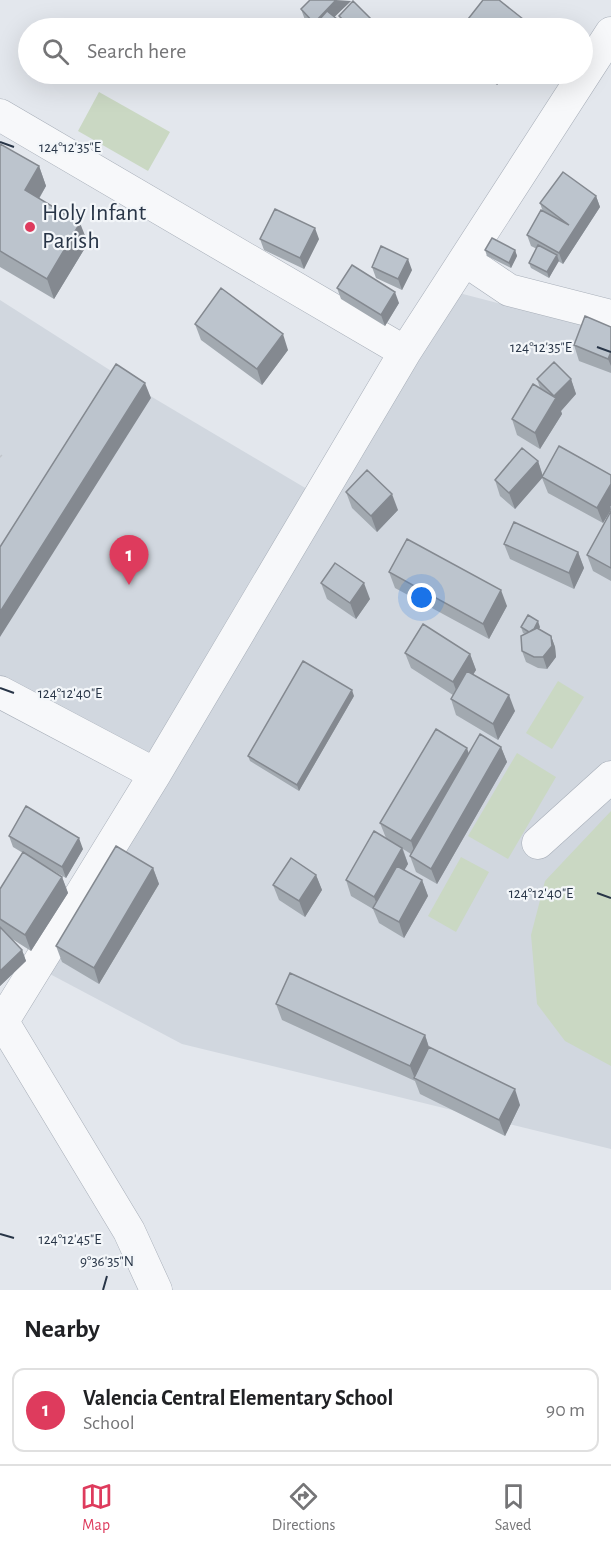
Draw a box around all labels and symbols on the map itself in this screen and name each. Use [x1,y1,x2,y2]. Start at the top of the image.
text: 124°12'35"E [39,140,101,155]
place label: Holy Infant Parish [42,201,146,253]
marker: Holy Infant Parish [23,220,37,234]
text: 124°12'35"E [510,340,572,355]
pin: 1 [110,536,148,585]
your location [407,583,436,612]
text: 124°12'40"E [38,686,102,701]
text: 124°12'40"E [509,886,573,901]
text: 124°12'45"E [39,1232,102,1247]
text: 9°36'35"N [80,1254,134,1269]

